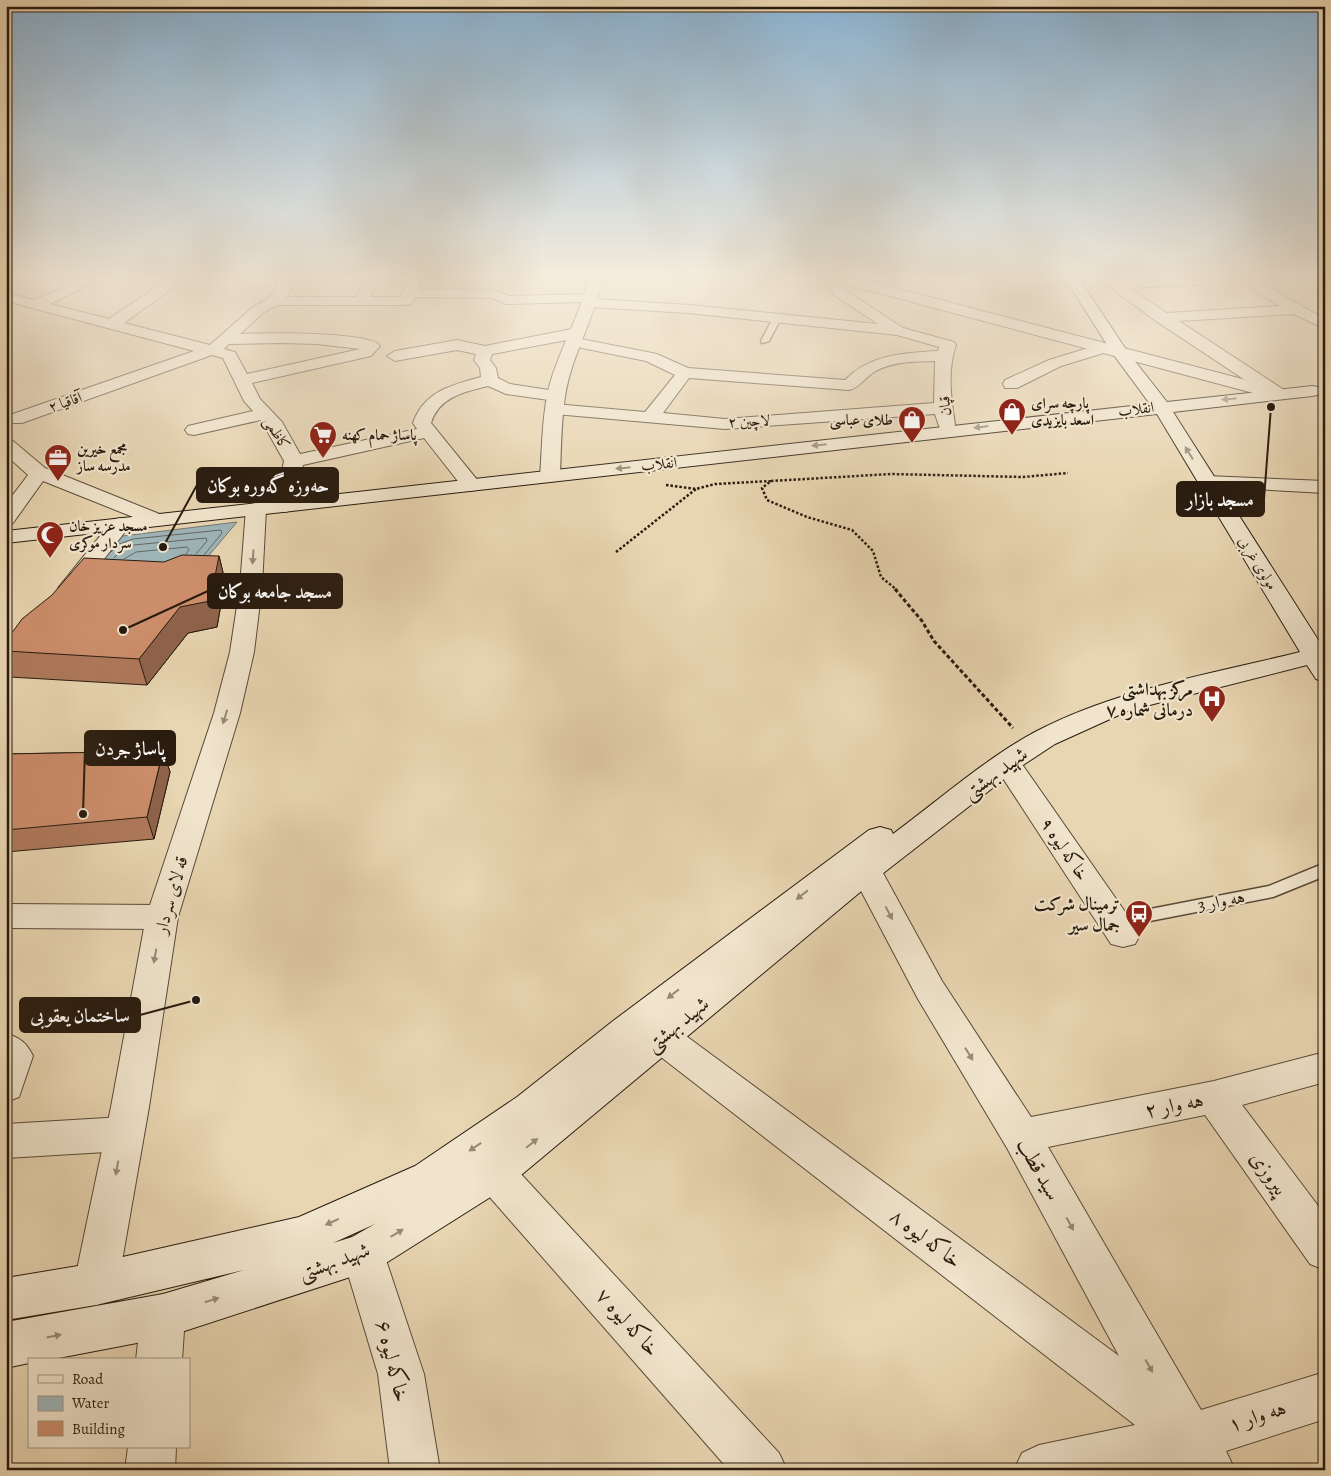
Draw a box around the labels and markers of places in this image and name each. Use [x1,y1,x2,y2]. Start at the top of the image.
place label: پارچه سرای اسعد بایزیدی [1031,393,1094,430]
shop icon: پارچه سرای اسعد بایزیدی [997,397,1027,436]
shop icon: طلای عباسی [897,405,927,444]
place label: طلای عباسی [830,410,893,431]
supermarket icon: پاساژ حمام کهنه [308,420,338,459]
place label: پاساژ حمام کهنه [342,425,418,448]
place label: مجمع خیرین مدرسه ساز [75,439,131,476]
office icon: مجمع خیرین مدرسه ساز [43,443,73,482]
callout: حه‌وزه گه‌وره بوکان [197,468,338,502]
callout: مسجد بازار [1177,482,1264,516]
place label: مسجد عزیز خان سردار موکری [69,516,148,554]
mosque icon: مسجد عزیز خان سردار موکری [35,520,65,559]
callout: مسجد جامعه بوکان [208,574,342,608]
place label: مرکز بهداشتی درمانی شماره ۷ [1106,677,1193,722]
hospital icon: مرکز بهداشتی درمانی شماره ۷ [1197,684,1227,723]
callout: پاساژ جردن [85,731,175,765]
place label: ترمینال شرکت جمال سیر [1034,892,1120,937]
bus stop icon: ترمینال شرکت جمال سیر [1124,899,1154,938]
callout: ساختمان یعقوبی [20,998,140,1032]

